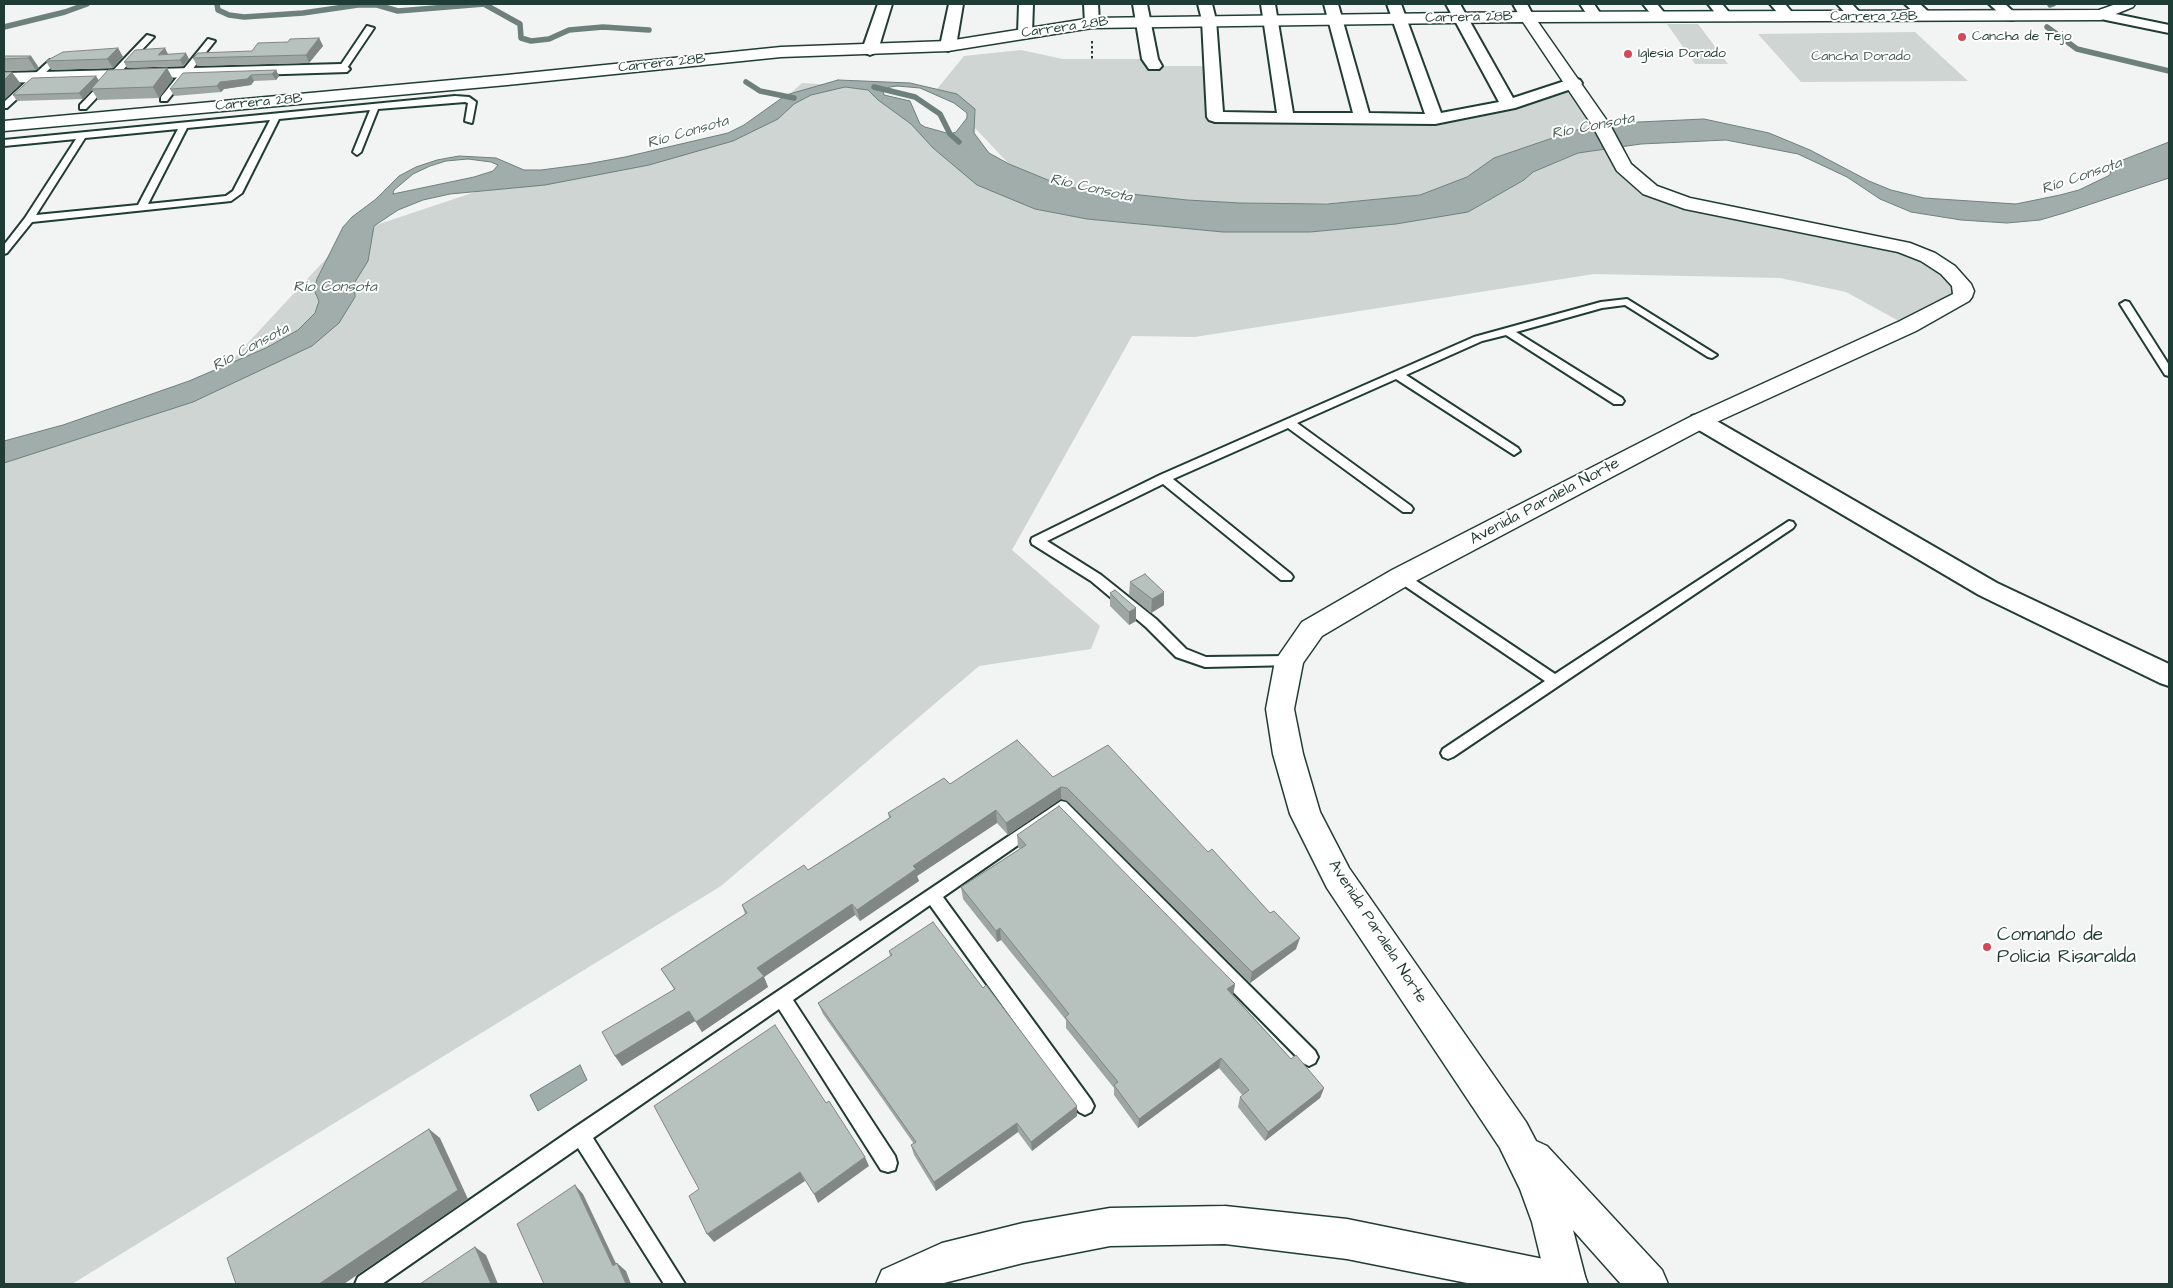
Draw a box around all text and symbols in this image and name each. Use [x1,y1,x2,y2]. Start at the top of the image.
street label: Carrera 28B [1425,9,1513,27]
street label: Carrera 28B [1830,9,1918,25]
street label: Carrera 28B [1020,14,1110,42]
place label: Cancha de Tejo [1972,29,2072,45]
marker: Cancha de Tejo [1956,31,1968,43]
place label: Iglesia Dorado [1638,46,1726,62]
marker: Iglesia Dorado [1622,48,1634,60]
park label: Cancha Dorado [1811,49,1911,65]
street label: Carrera 28B [618,51,706,77]
street label: Carrera 28B [215,91,303,115]
water label: Río Consota [1550,110,1636,144]
water label: Río Consota [645,113,731,153]
water label: Río Consota [2040,155,2124,199]
water label: Río Consota [1048,171,1134,207]
water label: Rio Consota [293,279,377,297]
water label: Río Consota [210,320,292,376]
street label: Avenida Paralela Norte [1467,454,1623,550]
street label: Avenida Paralela Norte [1323,857,1431,1007]
place label: Comando de Policia Risaralda [1997,925,2136,969]
marker: Comando de Policia Risaralda [1981,941,1993,953]

